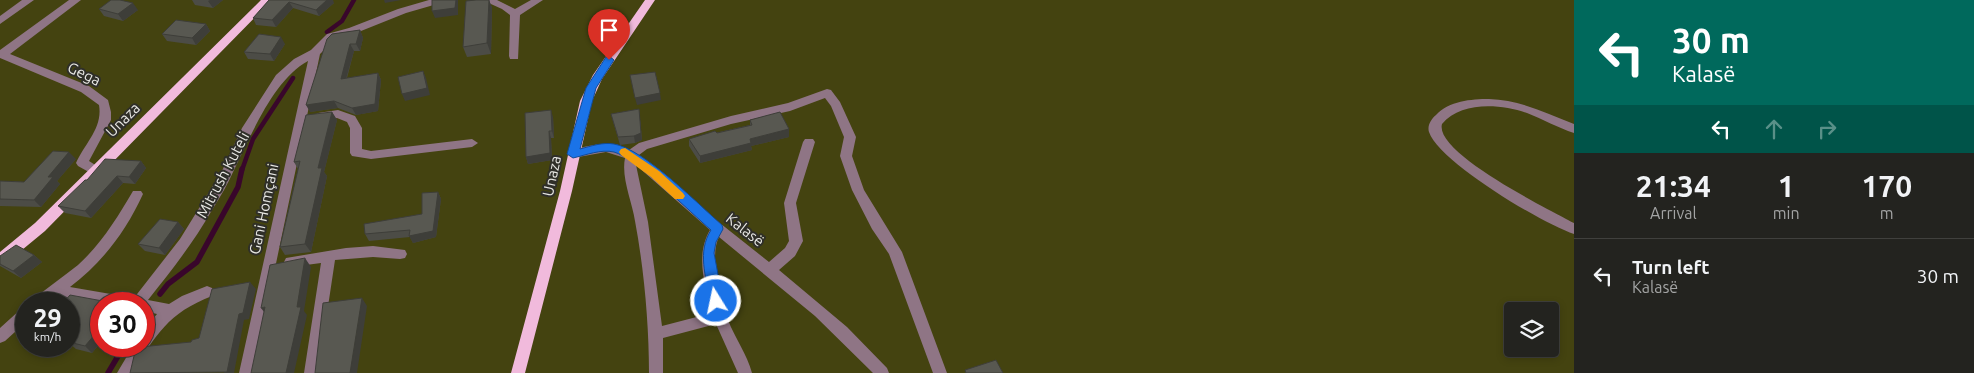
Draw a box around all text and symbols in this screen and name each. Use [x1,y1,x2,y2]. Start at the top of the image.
pin [588,9,630,60]
icon: arrive [595,16,623,44]
icon: left [1589,20,1654,85]
text: 30 m [1672,20,1750,60]
street label: Gega [65,58,103,89]
text: Kalasë [1672,61,1736,86]
street label: Unaza [102,99,143,140]
icon: left [1707,115,1735,143]
icon: ahead [1760,115,1788,143]
icon: right [1813,115,1841,143]
street label: Mitrush Kuteli [193,129,252,221]
street label: Unaza [539,154,564,198]
street label: Gani Homçani [246,162,281,256]
text: 21:34 [1636,169,1711,203]
text: 1 [1778,169,1795,203]
text: 170 [1861,169,1912,203]
text: Arrival [1650,204,1697,222]
text: min [1773,204,1800,222]
text: m [1880,204,1894,222]
street label: Kalasë [723,210,768,250]
text: Turn left [1632,256,1710,278]
icon: left [1589,262,1617,290]
text: 30 m [1917,265,1959,287]
position arrow [689,274,741,326]
text: Kalasë [1632,278,1678,296]
speed limit sign: 30 [90,292,155,357]
map controls [1504,302,1559,357]
button: layers [1504,302,1559,357]
text: 29 [33,304,62,332]
text: km/h [34,330,61,343]

